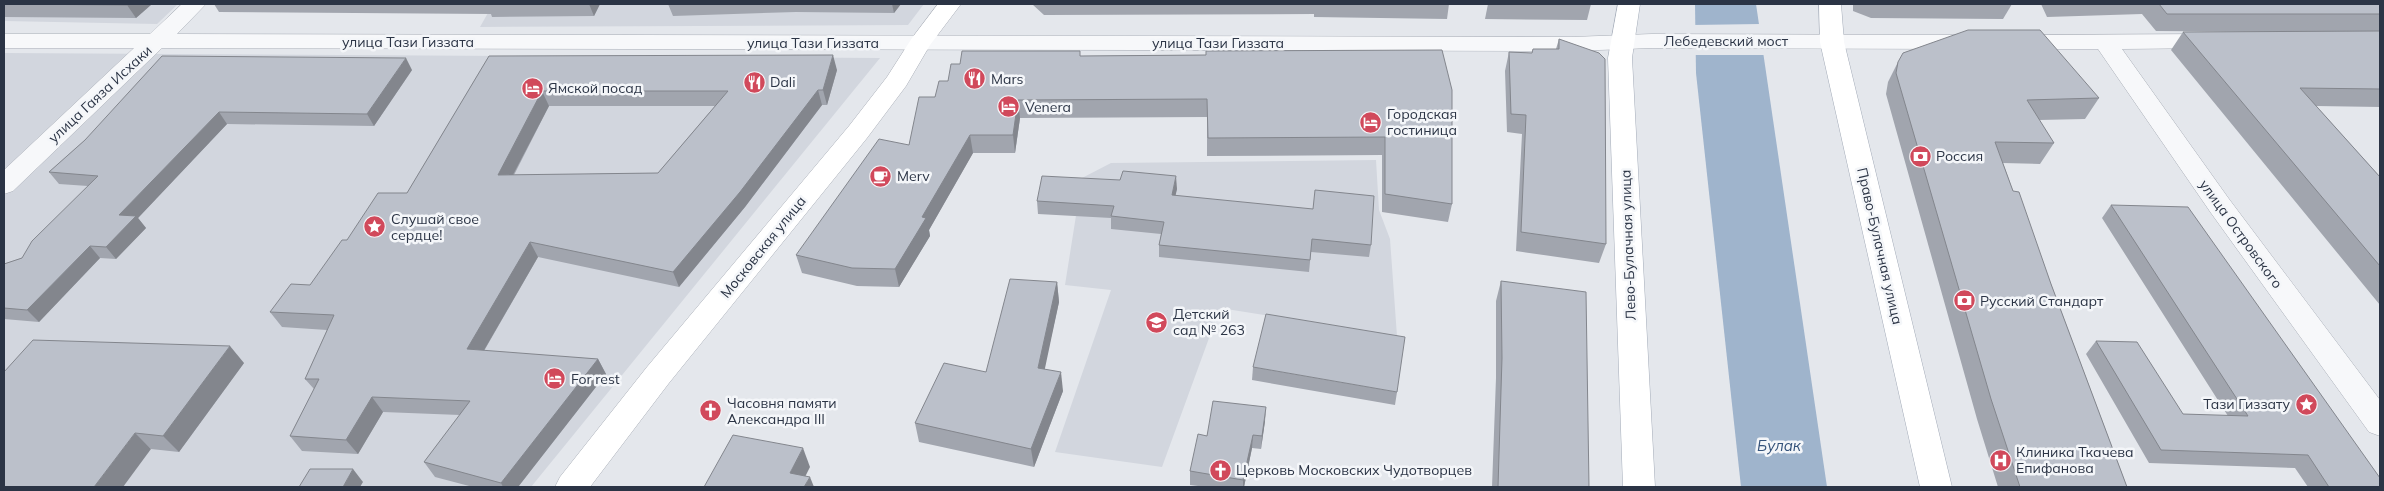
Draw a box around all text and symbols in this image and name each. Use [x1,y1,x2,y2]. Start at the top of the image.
street label: Лебедевский мост [1664,32,1789,50]
street label: улица Тази Гиззата [342,33,474,51]
street label: улица Тази Гиззата [747,34,879,52]
street label: улица Тази Гиззата [1152,34,1284,52]
street label: улица Гаяза Исхаки [44,41,156,147]
restaurant icon: Mars [963,67,987,91]
restaurant icon: Dali [742,70,766,94]
place label: Mars [991,70,1023,88]
place label: Dali [770,73,796,91]
hotel icon: Ямской посад [520,76,544,100]
place label: Ямской посад [548,79,643,97]
hotel icon: Venera [997,95,1021,119]
place label: Venera [1025,98,1071,116]
place label: Городская гостиница [1387,105,1457,139]
hotel icon: Городская гостиница [1359,110,1383,134]
bank icon: Россия [1908,144,1932,168]
place label: Россия [1936,147,1983,165]
cafe icon: Merv [869,164,893,188]
street label: Право-Булачная улица [1853,166,1907,326]
place label: Merv [897,167,930,185]
street label: Лево-Булачная улица [1616,169,1640,321]
street label: улица Островского [2195,176,2287,292]
street label: Московская улица [716,192,810,302]
place label: Слушай свое сердце! [391,210,479,244]
place icon: Слушай свое сердце! [363,215,387,239]
bank icon: Русский Стандарт [1952,289,1976,313]
place label: Русский Стандарт [1980,292,2104,310]
place label: Детский сад № 263 [1173,305,1245,339]
school or university icon: Детский сад № 263 [1145,310,1169,334]
hotel icon: For rest [543,367,567,391]
place label: For rest [571,370,620,388]
place icon: Тази Гиззату [2294,392,2318,416]
place label: Часовня памяти Александра III [727,394,837,428]
place label: Тази Гиззату [2203,395,2290,413]
church icon: Часовня памяти Александра III [699,399,723,423]
water label: Булак [1757,436,1802,455]
place label: Клиника Ткачева Епифанова [2016,443,2134,477]
hospital icon: Клиника Ткачева Епифанова [1988,448,2012,472]
church icon: Церковь Московских Чудотворцев [1208,458,1232,482]
place label: Церковь Московских Чудотворцев [1236,461,1472,479]

